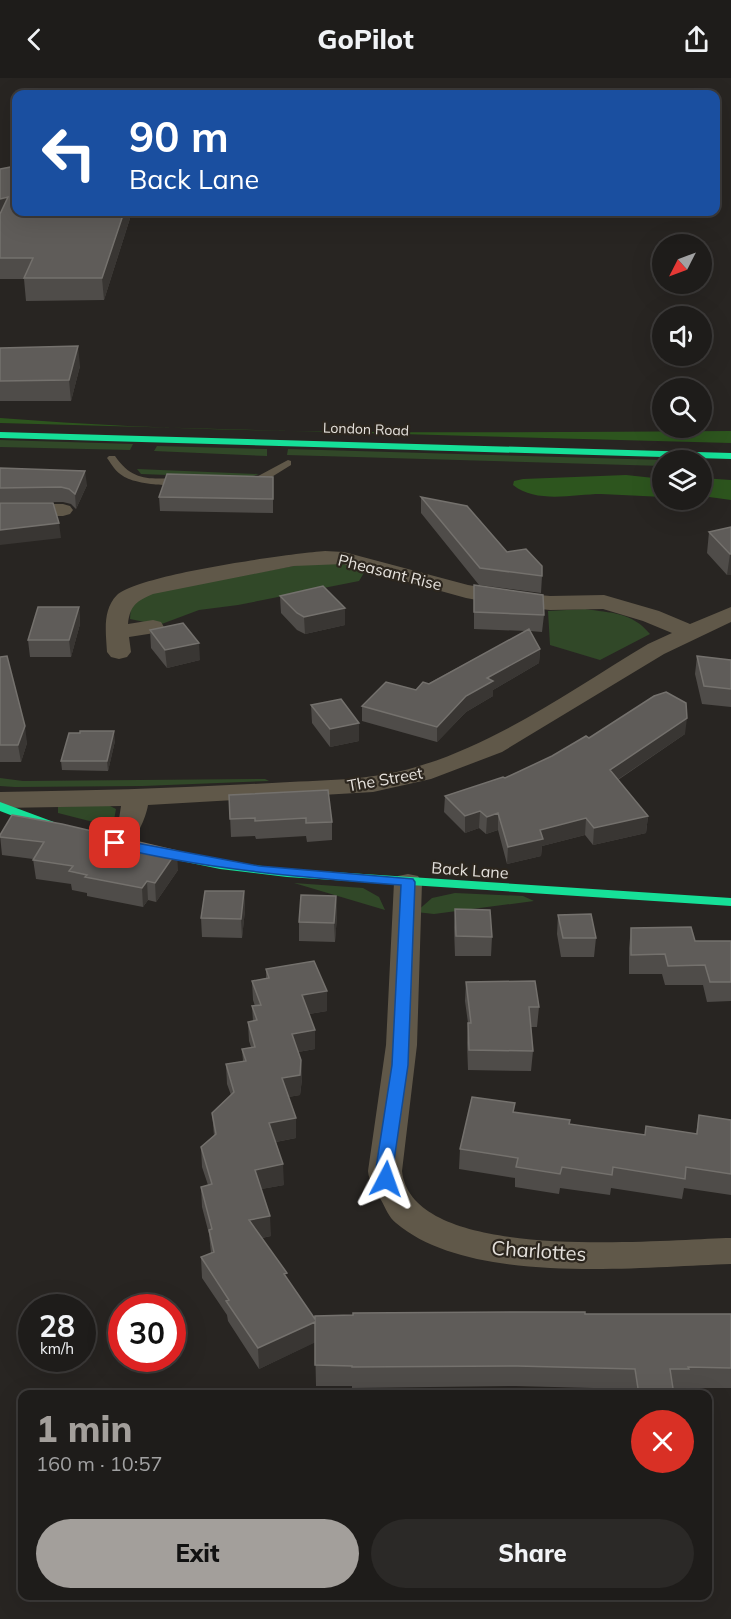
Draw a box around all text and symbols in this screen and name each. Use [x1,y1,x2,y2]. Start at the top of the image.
text: GoPilot [317,22,414,56]
icon: back [18,23,51,56]
icon: share [680,23,713,56]
text: 90 m [129,110,229,163]
icon: left [30,114,108,192]
text: Back Lane [129,162,259,196]
north arrow [652,234,712,294]
map controls [652,234,712,510]
button: sound [652,306,712,366]
button: search [652,378,712,438]
street label: London Road [323,418,409,440]
button: layers [652,450,712,510]
street label: Pheasant Rise [336,549,444,595]
street label: The Street [346,762,425,795]
pin [89,817,140,868]
icon: arrive [98,826,131,859]
street label: Back Lane [431,857,509,883]
position arrow [354,1147,418,1211]
street label: Charlottes [491,1235,587,1266]
speed limit sign: 30 [108,1294,186,1372]
text: 28 [39,1307,75,1345]
text: km/h [40,1339,74,1358]
text: 1 min [36,1406,132,1451]
button: close [631,1410,694,1473]
text: 160 m · 10:57 [36,1451,162,1476]
button: Exit [36,1519,359,1588]
button: Share [371,1519,694,1588]

